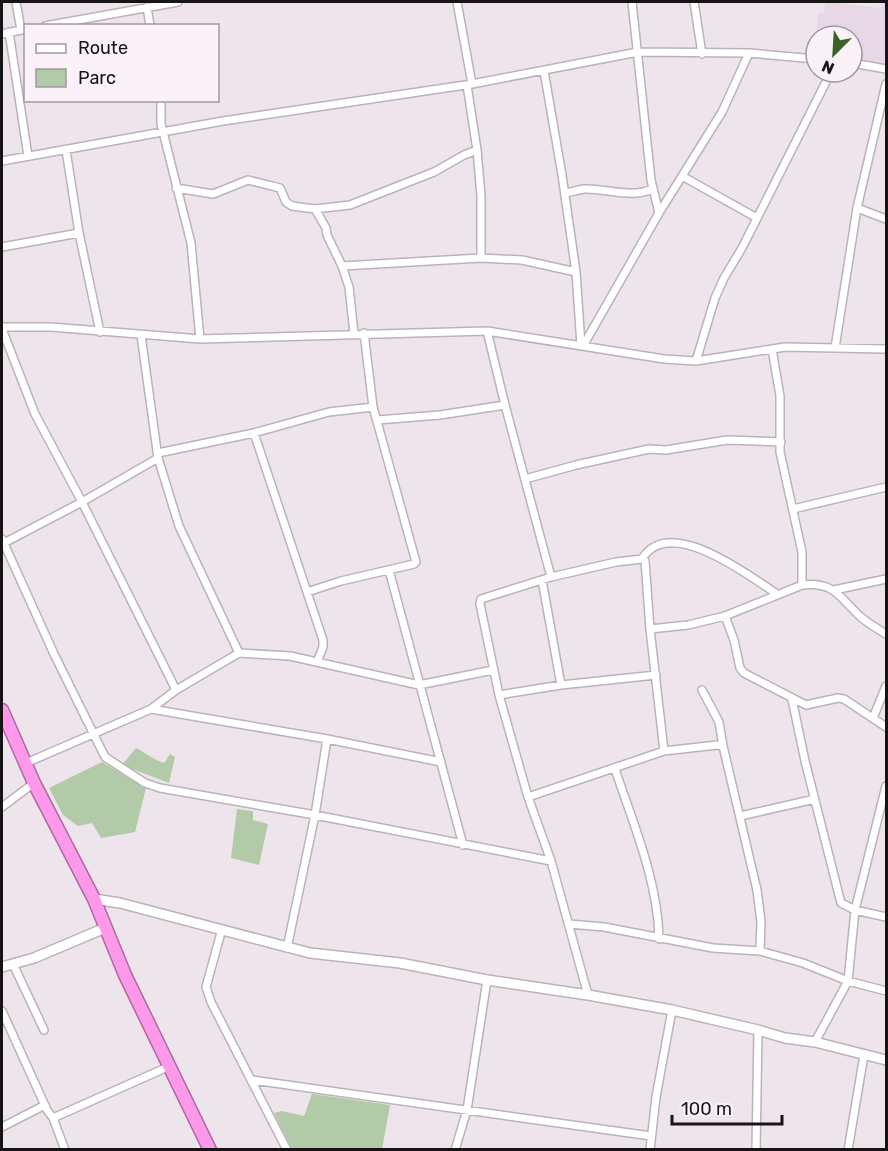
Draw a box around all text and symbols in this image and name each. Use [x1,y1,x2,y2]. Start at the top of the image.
legend [24,24,219,102]
north arrow [804,24,864,84]
text: Route [78,37,128,59]
text: N [819,56,837,78]
text: Parc [78,67,116,89]
scale bar [672,1088,782,1126]
text: 100 m [681,1098,732,1120]

